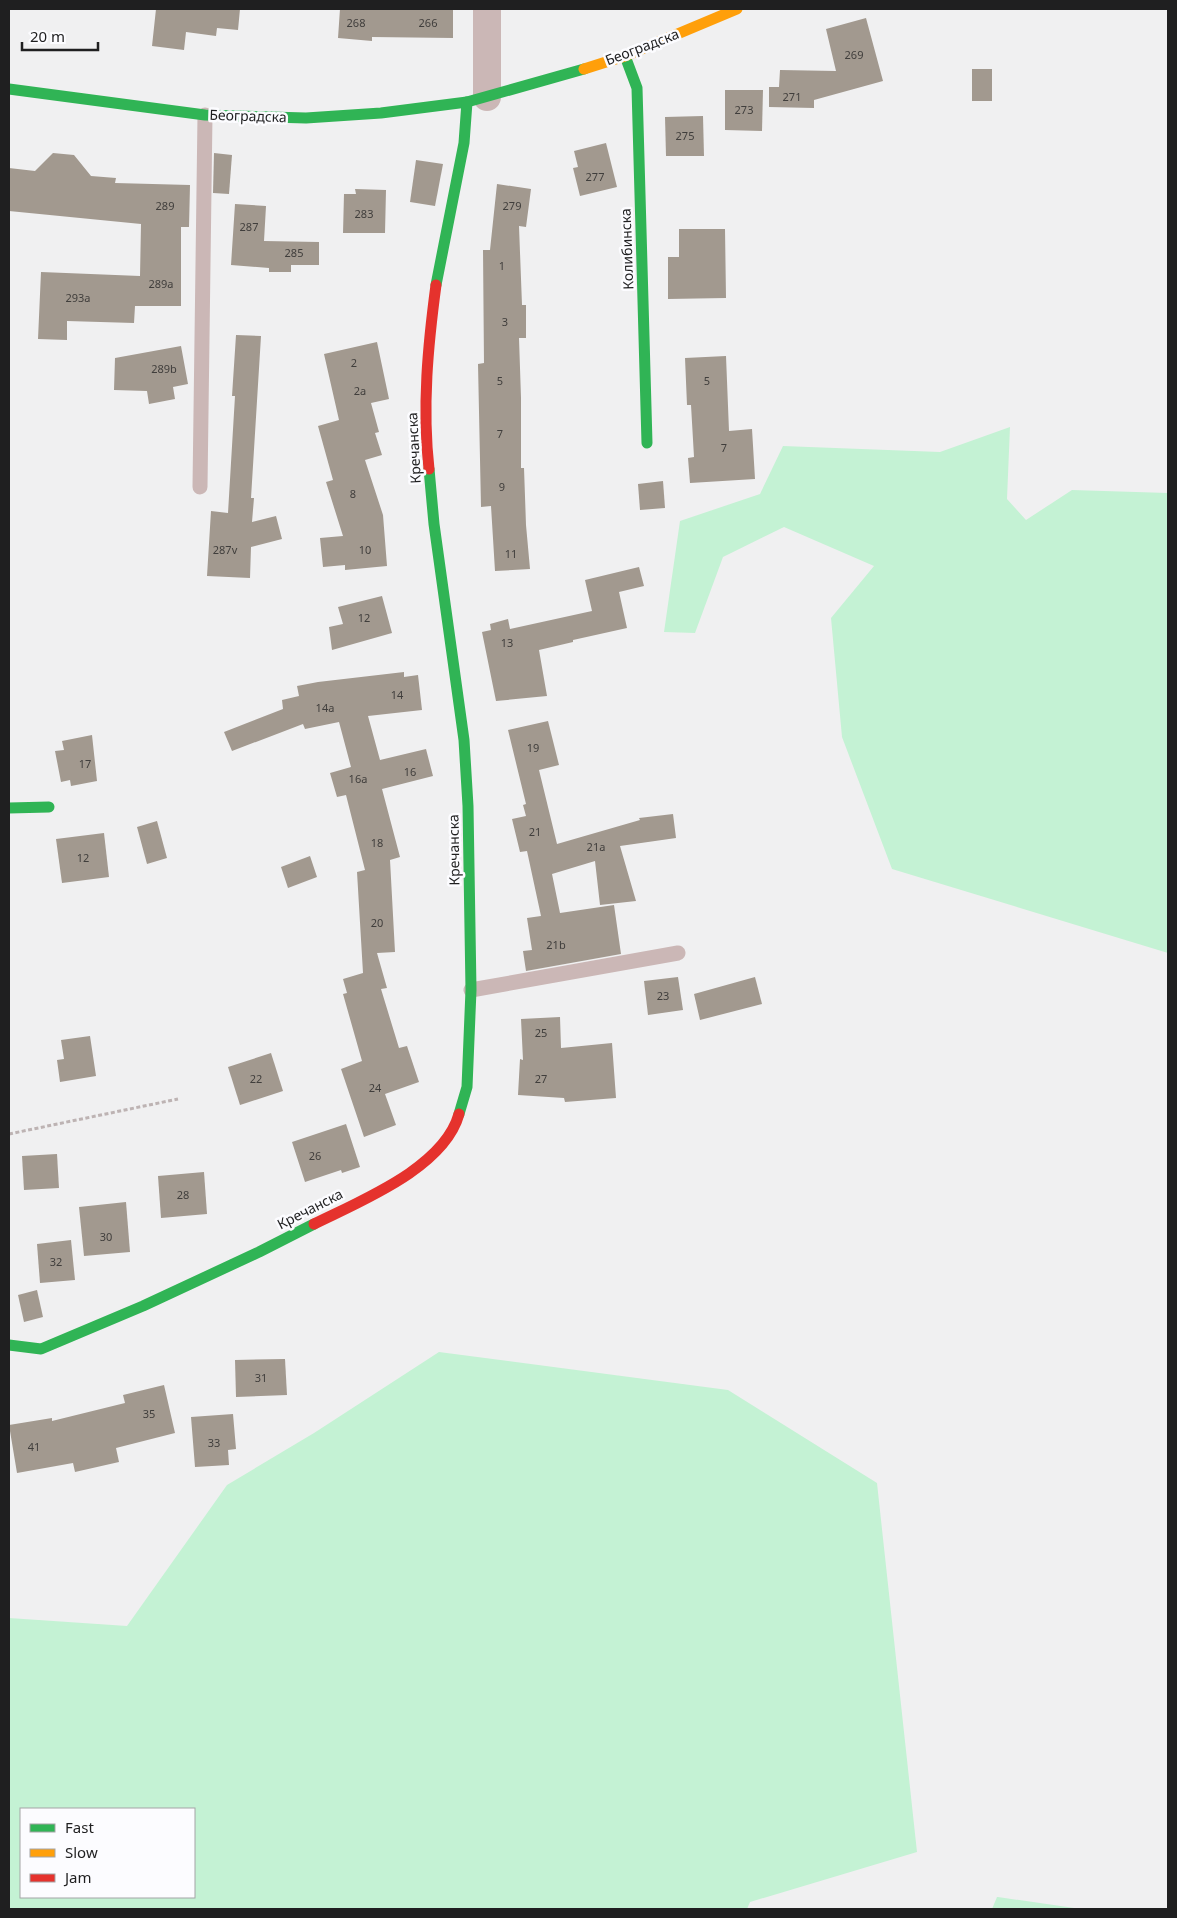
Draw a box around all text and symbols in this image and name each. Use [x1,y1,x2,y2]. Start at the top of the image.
house number: 268 [347,15,365,30]
house number: 266 [419,15,437,30]
scale bar [22,20,99,52]
street label: Београдска [602,24,681,69]
text: 20 m [30,26,65,46]
house number: 269 [845,47,863,62]
house number: 271 [783,89,801,104]
house number: 273 [735,102,753,117]
street label: Београдска [209,105,287,126]
house number: 275 [676,128,694,143]
house number: 277 [586,169,604,184]
house number: 289 [156,198,174,213]
house number: 279 [503,198,521,213]
house number: 283 [355,206,373,221]
street label: Колибинска [616,208,637,290]
house number: 287 [240,219,258,234]
house number: 285 [285,245,303,260]
house number: 1 [499,258,505,273]
house number: 289a [148,276,174,291]
house number: 293a [65,290,91,305]
house number: 3 [502,314,508,329]
house number: 2 [351,355,357,370]
house number: 289b [151,361,177,376]
house number: 5 [497,373,503,388]
house number: 5 [704,373,710,388]
house number: 2a [354,383,366,398]
street label: Кречанска [402,412,425,484]
house number: 7 [497,426,503,441]
house number: 7 [721,440,727,455]
house number: 9 [499,479,505,494]
house number: 8 [350,486,356,501]
house number: 287v [213,542,238,557]
house number: 10 [359,542,371,557]
house number: 11 [505,546,517,561]
house number: 12 [358,610,370,625]
house number: 13 [501,635,513,650]
house number: 14 [391,687,404,702]
house number: 14a [316,700,334,715]
house number: 19 [527,740,539,755]
house number: 17 [79,756,91,771]
house number: 16 [404,764,416,779]
house number: 16a [349,771,367,786]
street label: Кречанска [443,814,464,886]
house number: 21 [529,824,541,839]
house number: 18 [371,835,383,850]
house number: 21a [587,839,605,854]
house number: 12 [77,850,89,865]
house number: 20 [371,915,383,930]
house number: 21b [546,937,566,952]
house number: 23 [657,988,669,1003]
house number: 25 [535,1025,547,1040]
house number: 22 [250,1071,262,1086]
house number: 27 [535,1071,547,1086]
house number: 24 [369,1080,382,1095]
house number: 26 [309,1148,321,1163]
street label: Кречанска [274,1184,346,1233]
house number: 28 [177,1187,189,1202]
house number: 30 [100,1229,112,1244]
house number: 32 [50,1254,62,1269]
house number: 31 [255,1370,267,1385]
house number: 35 [143,1406,155,1421]
house number: 33 [208,1435,220,1450]
house number: 41 [28,1439,40,1454]
legend [20,1808,195,1898]
text: Fast [65,1817,94,1837]
text: Slow [65,1842,98,1862]
text: Jam [63,1867,92,1887]

